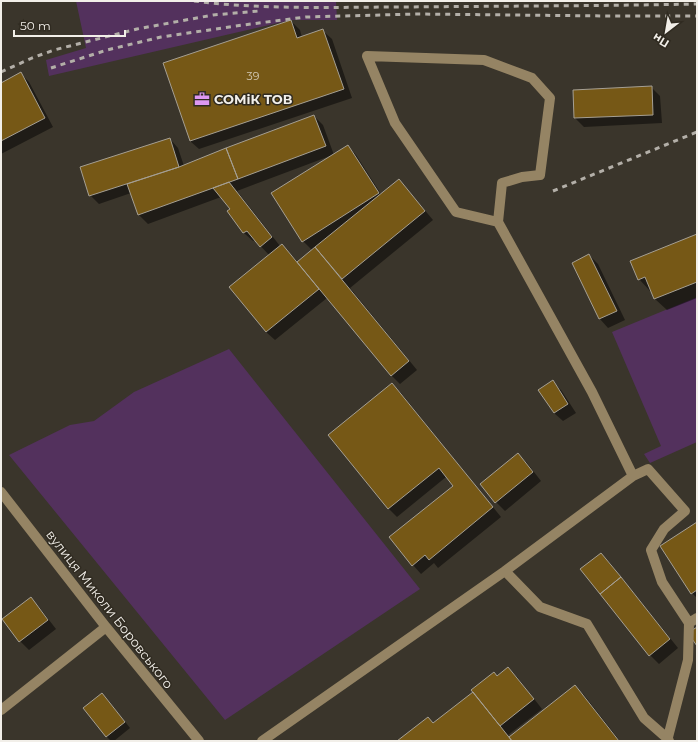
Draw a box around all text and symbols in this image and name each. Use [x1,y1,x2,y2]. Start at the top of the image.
scale bar [14,12,125,38]
north arrow [646,12,686,52]
text: 50 m [20,18,51,33]
text: Пн [650,30,672,51]
house number: 39 [247,69,260,83]
office icon: СОМіК ТОВ [193,90,211,108]
place label: СОМіК ТОВ [214,91,293,107]
street label: вулиця Миколи Боровського [43,526,177,692]

